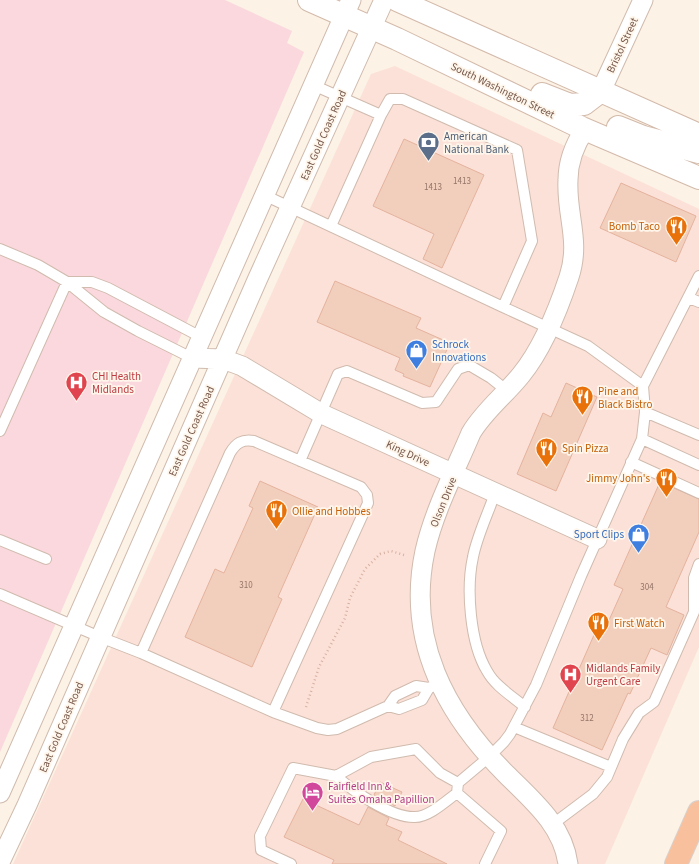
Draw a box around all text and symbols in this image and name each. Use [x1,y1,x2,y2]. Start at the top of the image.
street label: Bristol Street [603,15,642,75]
street label: South Washington Street [448,59,558,122]
street label: East Gold Coast Road [297,88,350,183]
bank icon: American National Bank [416,129,442,162]
place label: American National Bank [444,129,509,157]
house number: 1413 [453,175,471,188]
house number: 1413 [424,181,442,194]
restaurant icon: Bomb Taco [663,213,689,246]
place label: Bomb Taco [609,219,660,234]
shop icon: Schrock Innovations [403,337,429,370]
place label: Schrock Innovations [432,337,487,365]
hospital icon: CHI Health Midlands [63,369,89,402]
place label: CHI Health Midlands [92,369,141,397]
street label: East Gold Coast Road [165,384,218,479]
restaurant icon: Pine and Black Bistro [570,384,596,417]
place label: Pine and Black Bistro [598,384,652,412]
restaurant icon: Spin Pizza [534,435,560,468]
street label: King Drive [383,437,433,470]
place label: Spin Pizza [562,441,608,456]
restaurant icon: Jimmy John's [653,465,679,498]
place label: Jimmy John's [586,471,650,486]
street label: Olson Drive [427,474,460,529]
restaurant icon: Ollie and Hobbes [263,498,289,531]
place label: Ollie and Hobbes [292,504,371,519]
shop icon: Sport Clips [626,521,652,554]
place label: Sport Clips [574,527,624,542]
house number: 310 [239,579,253,592]
house number: 304 [640,581,654,594]
restaurant icon: First Watch [585,610,611,643]
place label: First Watch [614,616,665,631]
hospital icon: Midlands Family Urgent Care [558,661,584,694]
place label: Midlands Family Urgent Care [586,661,660,689]
street label: East Gold Coast Road [36,680,87,775]
house number: 312 [580,712,594,725]
hotel icon: Fairfield Inn & Suites Omaha Papillion [300,779,326,812]
place label: Fairfield Inn & Suites Omaha Papillion [328,779,435,807]

